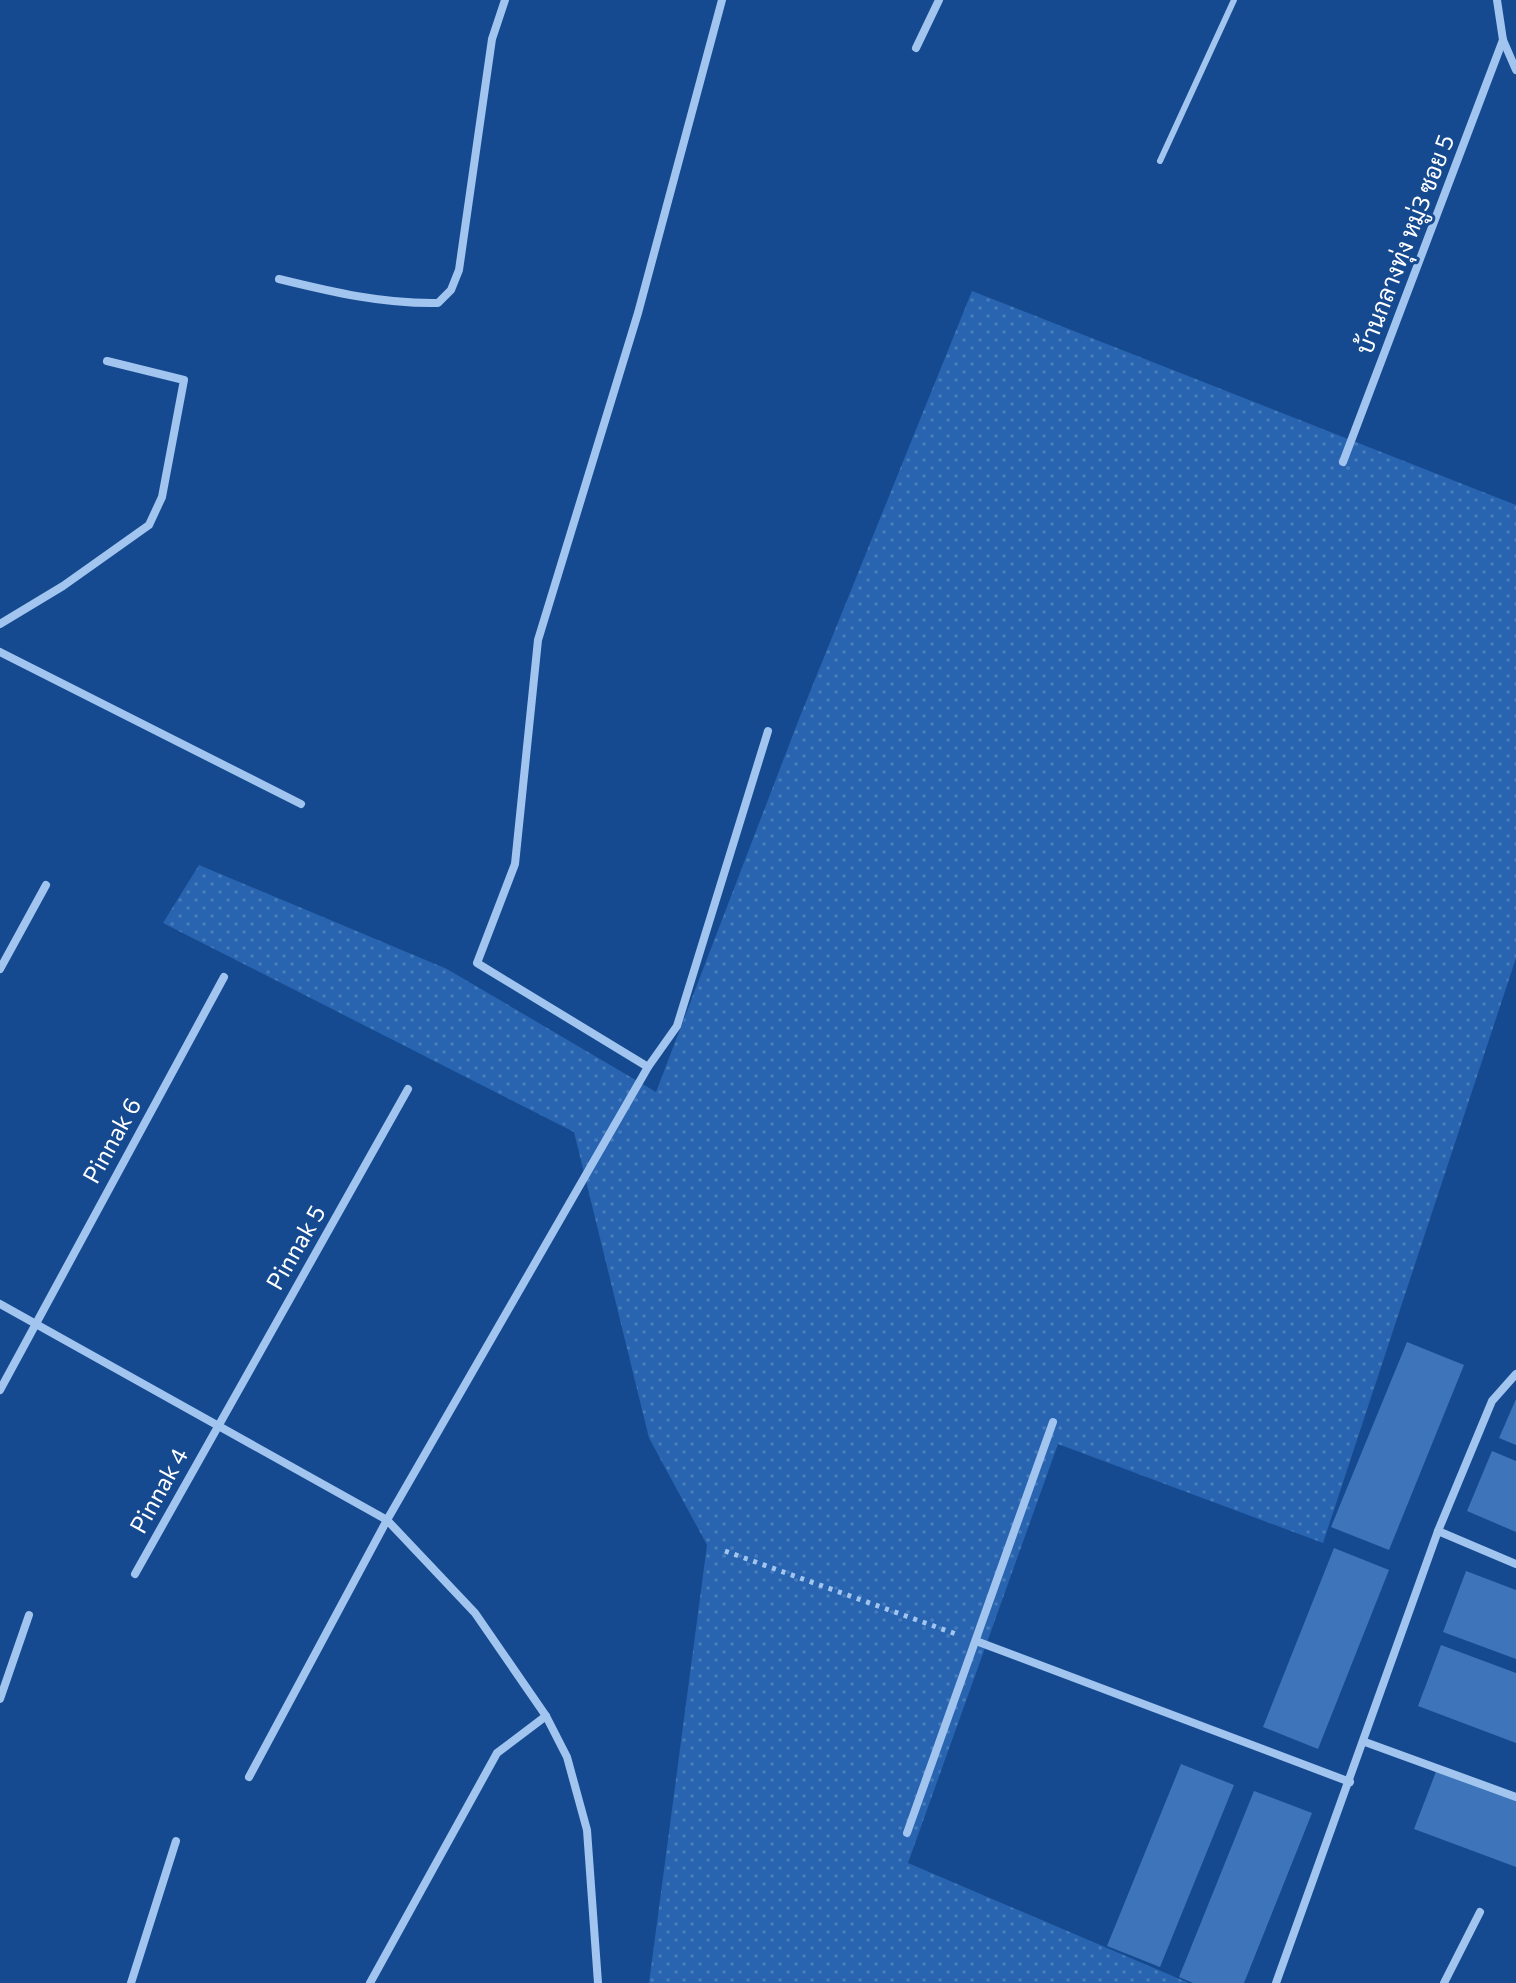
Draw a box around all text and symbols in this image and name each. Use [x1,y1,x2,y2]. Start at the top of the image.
street label: บ้านกลางทุ่ง หมู่3 ซอย 5 [1349,130,1463,360]
street label: Pinnak 6 [76,1092,146,1188]
street label: Pinnak 5 [259,1200,331,1294]
street label: Pinnak 4 [123,1442,193,1538]

